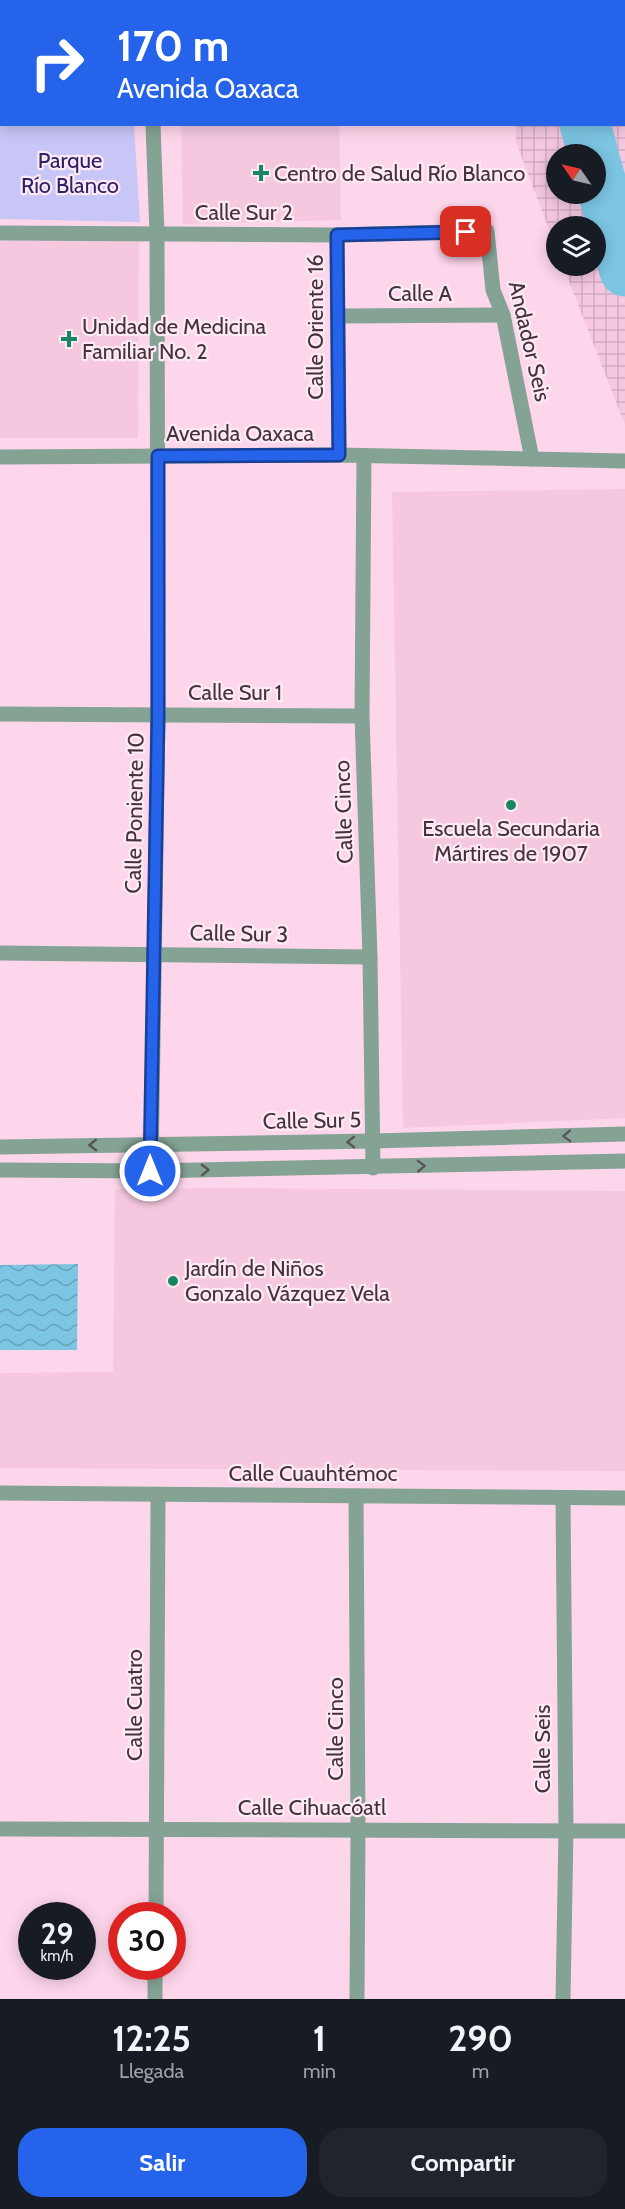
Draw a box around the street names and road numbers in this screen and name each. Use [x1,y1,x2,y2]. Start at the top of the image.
street label: Calle Sur 2 [195,199,293,226]
street label: Calle Oriente 16 [302,254,329,400]
street label: Andador Seis [503,278,556,404]
street label: Calle A [388,280,453,307]
street label: Avenida Oaxaca [166,420,314,447]
street label: Calle Sur 1 [188,679,282,706]
street label: Calle Poniente 10 [120,732,149,894]
street label: Calle Cinco [328,760,359,864]
street label: Calle Sur 3 [189,919,289,948]
street label: Calle Sur 5 [262,1106,362,1135]
street label: Calle Cuauhtémoc [228,1460,398,1487]
street label: Calle Cuatro [121,1649,148,1761]
street label: Calle Cinco [322,1677,349,1781]
street label: Calle Seis [529,1705,556,1793]
street label: Calle Cihuacóatl [238,1794,387,1821]

